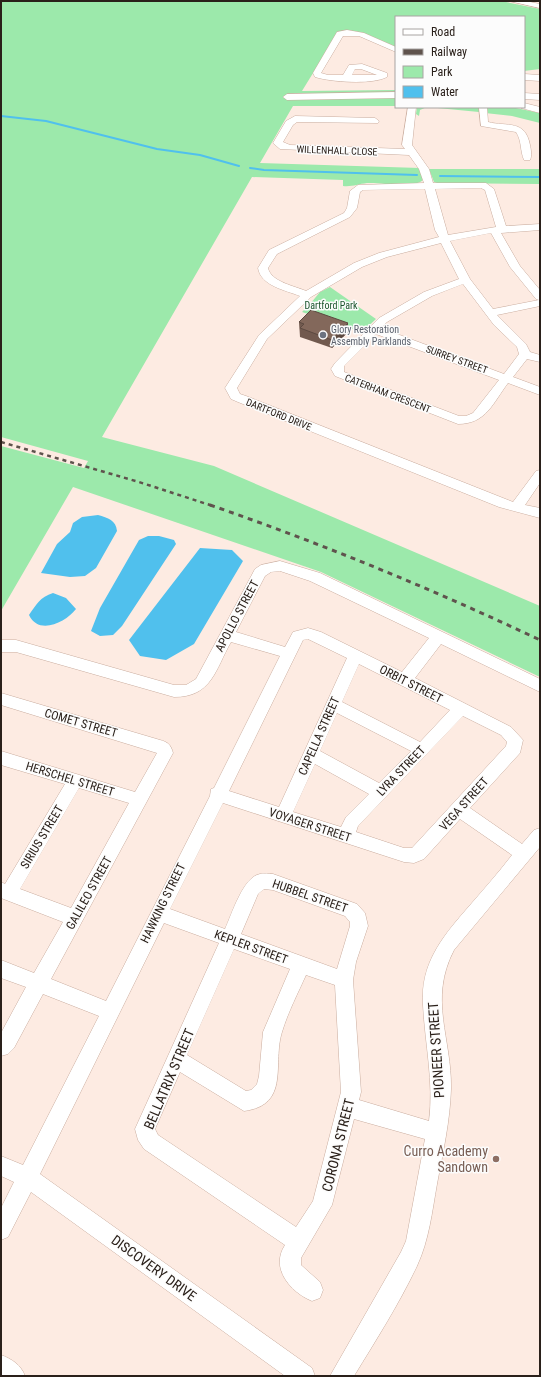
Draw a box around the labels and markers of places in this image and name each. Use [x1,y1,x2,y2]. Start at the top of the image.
place label: Glory Restoration Assembly Parklands [331,324,412,347]
marker: Glory Restoration Assembly Parklands [318,330,328,340]
place label: Curro Academy Sandown [404,1143,488,1175]
marker: Curro Academy Sandown [491,1154,501,1164]

